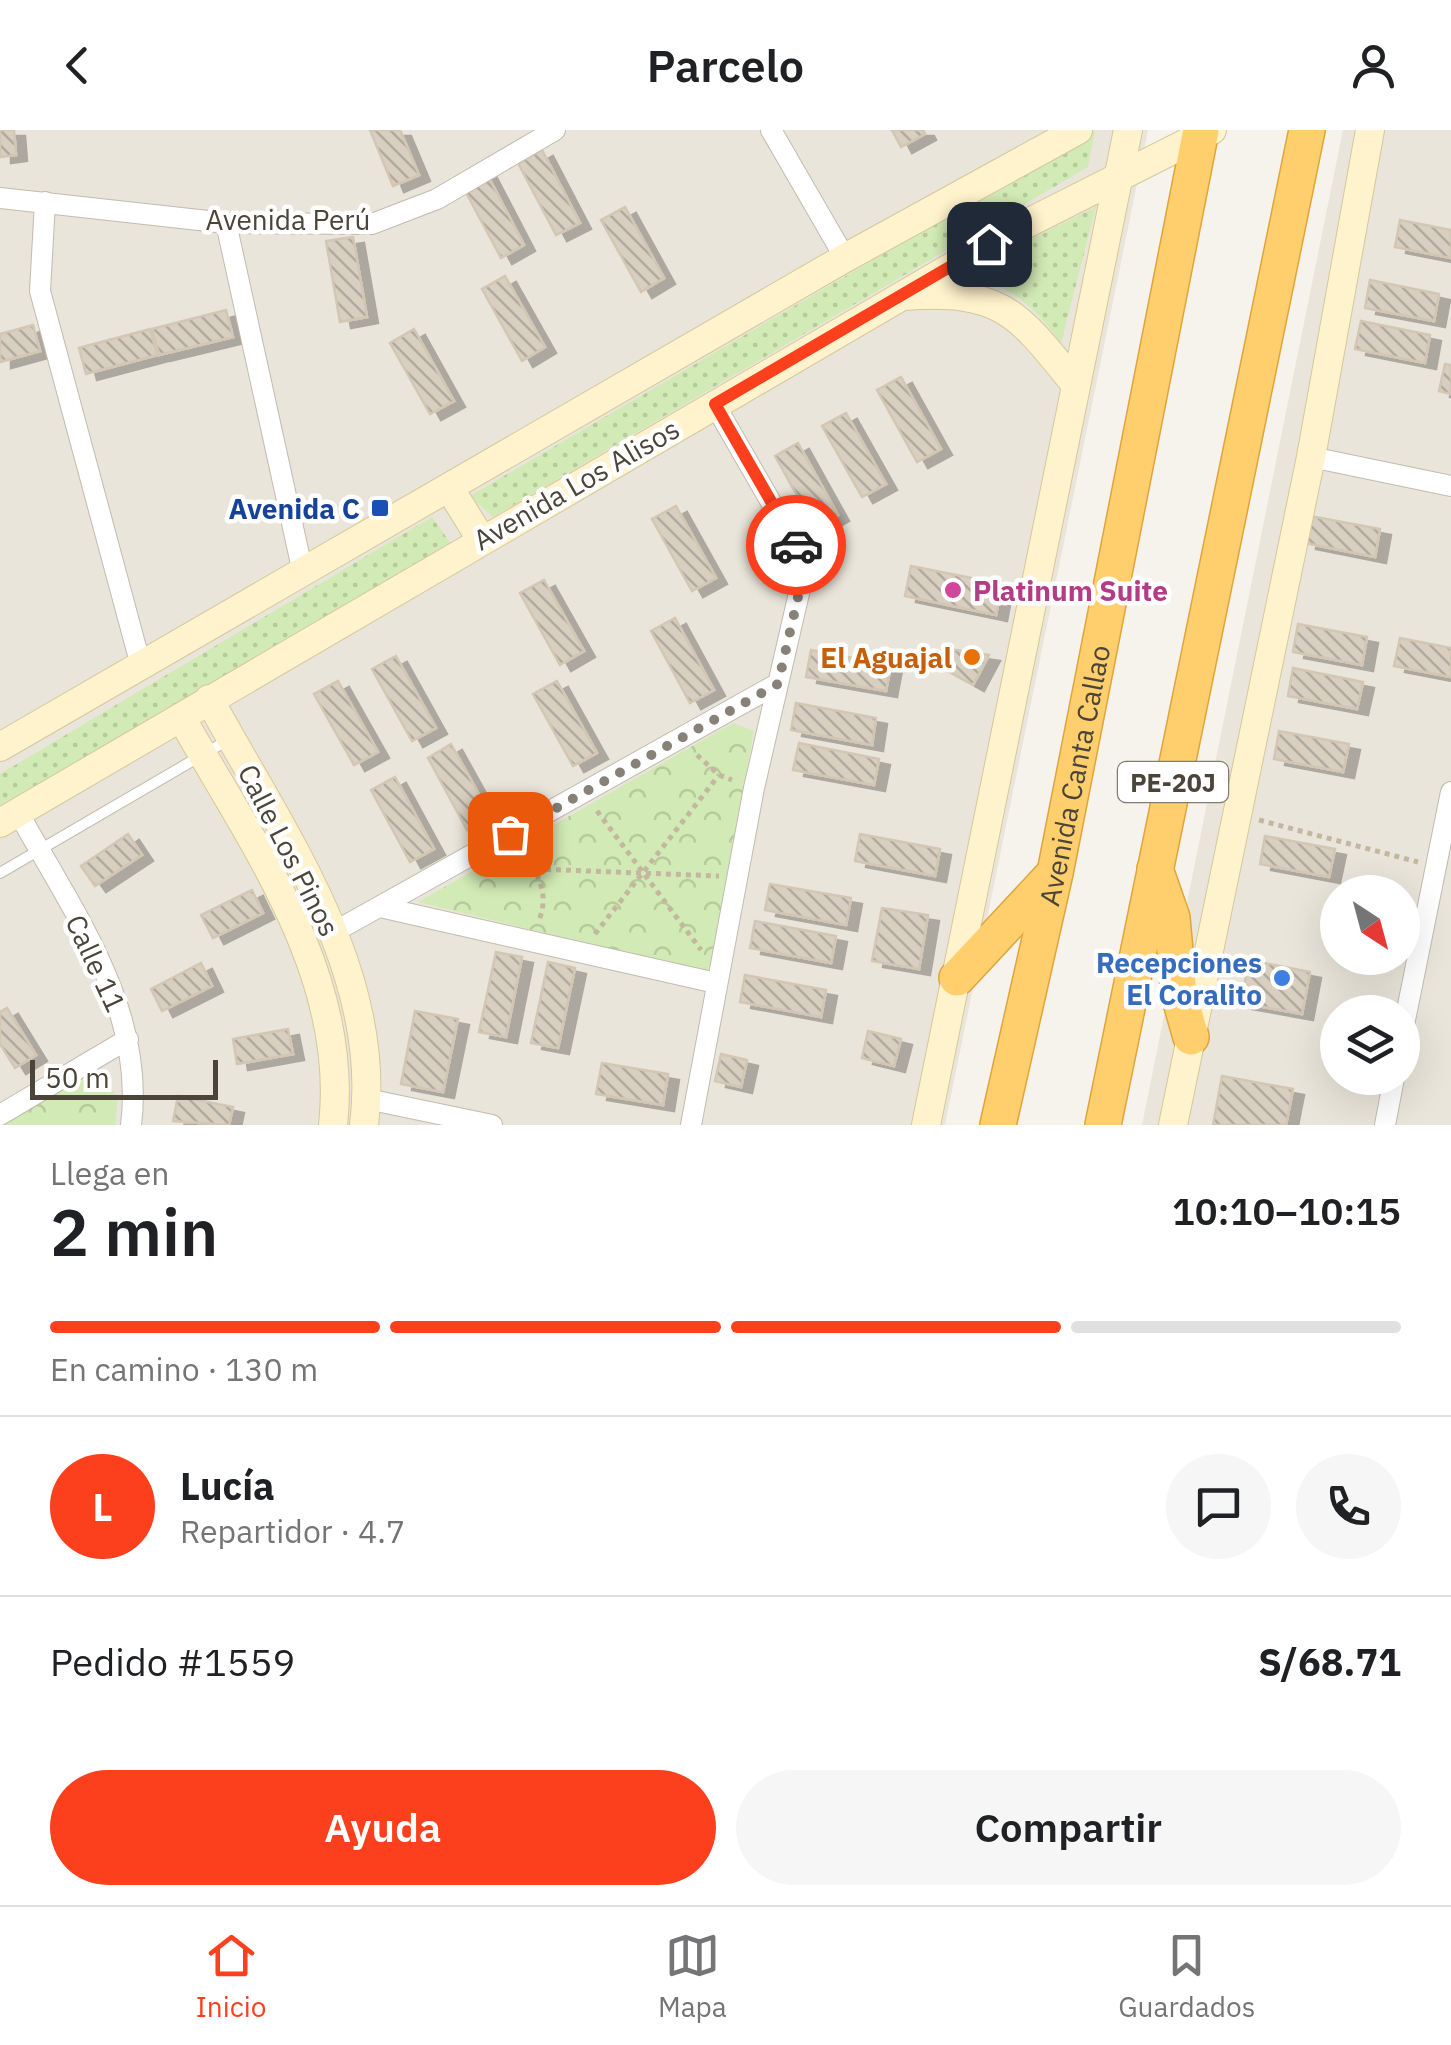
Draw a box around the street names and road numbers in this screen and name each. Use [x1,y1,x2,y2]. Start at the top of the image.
street label: Avenida Perú [206,201,370,238]
street label: Avenida Los Alisos [466,410,686,558]
street label: Avenida Canta Callao [1030,642,1118,909]
street label: Calle Los Pinos [230,758,348,942]
road number: PE-20J [1118,762,1228,802]
street label: Calle 11 [57,908,135,1018]

